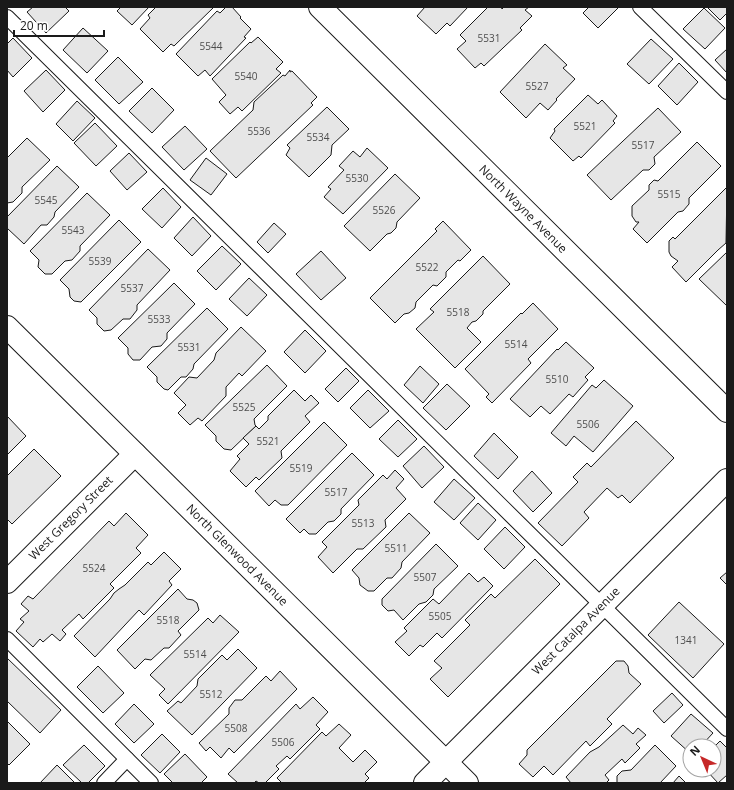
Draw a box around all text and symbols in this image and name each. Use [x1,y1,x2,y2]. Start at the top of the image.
scale bar [14,12,104,38]
text: 20 m [20,17,48,34]
house number: 5531 [478,31,500,45]
house number: 5544 [200,39,223,53]
house number: 5540 [235,69,258,83]
house number: 5527 [526,79,549,93]
house number: 5521 [574,119,596,133]
house number: 5536 [248,124,271,138]
house number: 5534 [307,130,330,144]
house number: 5517 [632,138,655,152]
street label: North Wayne Avenue [475,161,572,257]
house number: 5530 [346,171,369,185]
house number: 5515 [658,187,681,201]
house number: 5545 [35,193,58,207]
house number: 5526 [373,203,396,217]
house number: 5543 [62,223,85,237]
house number: 5539 [89,254,112,268]
house number: 5522 [416,260,439,274]
house number: 5537 [121,281,144,295]
house number: 5518 [447,305,470,319]
house number: 5533 [148,312,171,326]
house number: 5514 [505,337,528,351]
house number: 5531 [178,340,200,354]
house number: 5510 [546,372,569,386]
house number: 5525 [233,400,256,414]
house number: 5506 [577,417,600,431]
house number: 5521 [257,434,279,448]
house number: 5519 [290,461,313,475]
street label: West Gregory Street [25,472,116,563]
house number: 5517 [325,485,348,499]
street label: North Glenwood Avenue [183,500,292,610]
house number: 5513 [352,516,375,530]
house number: 5511 [385,541,407,555]
house number: 5524 [83,561,106,575]
house number: 5507 [414,570,437,584]
street label: West Catalpa Avenue [528,583,624,678]
house number: 5505 [429,609,452,623]
house number: 5518 [157,613,180,627]
house number: 1341 [675,633,697,647]
house number: 5514 [184,647,207,661]
house number: 5512 [200,687,223,701]
house number: 5508 [225,721,248,735]
house number: 5506 [272,735,295,749]
north arrow [682,738,722,778]
text: N [686,742,703,759]

